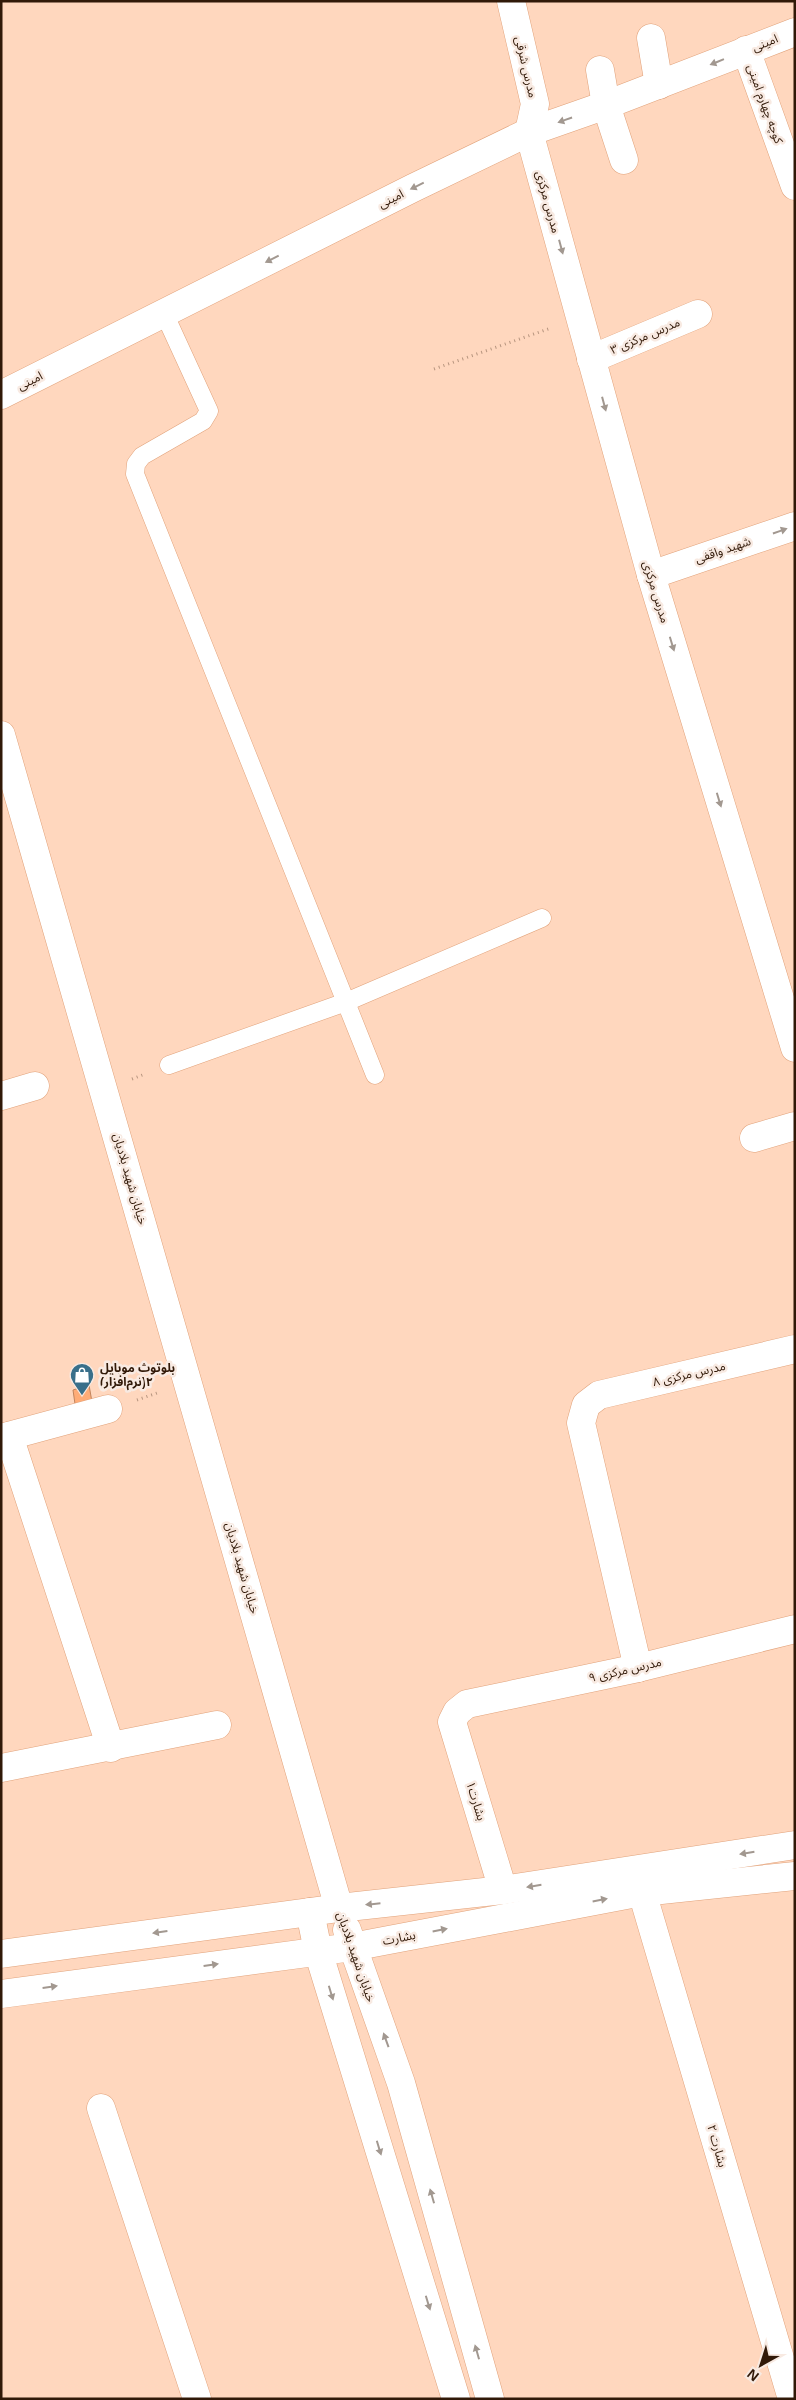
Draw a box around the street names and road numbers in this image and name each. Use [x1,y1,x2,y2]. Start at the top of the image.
street label: امینی [750,31,780,55]
street label: مدرس شرقی [512,35,540,99]
street label: کوچه چهارم امینی [742,63,786,147]
street label: مدرس مرکزی [533,169,563,235]
street label: امینی [376,187,406,211]
street label: مدرس مرکزی ۳ [608,315,682,357]
street label: امینی [15,369,45,393]
street label: شهید واقفی [693,534,753,566]
street label: مدرس مرکزی [640,559,672,625]
street label: خیابان شهید بلادیان [110,1132,150,1226]
street label: مدرس مرکزی ۸ [651,1359,727,1389]
street label: خیابان شهید بلادیان [222,1521,262,1615]
street label: مدرس مرکزی ۹ [587,1655,663,1685]
street label: بشارت۱ [463,1780,489,1822]
street label: خیابان شهید بلادیان [334,1910,378,2004]
street label: بشارت [381,1928,417,1948]
street label: بشارت ۲ [704,2123,730,2169]

